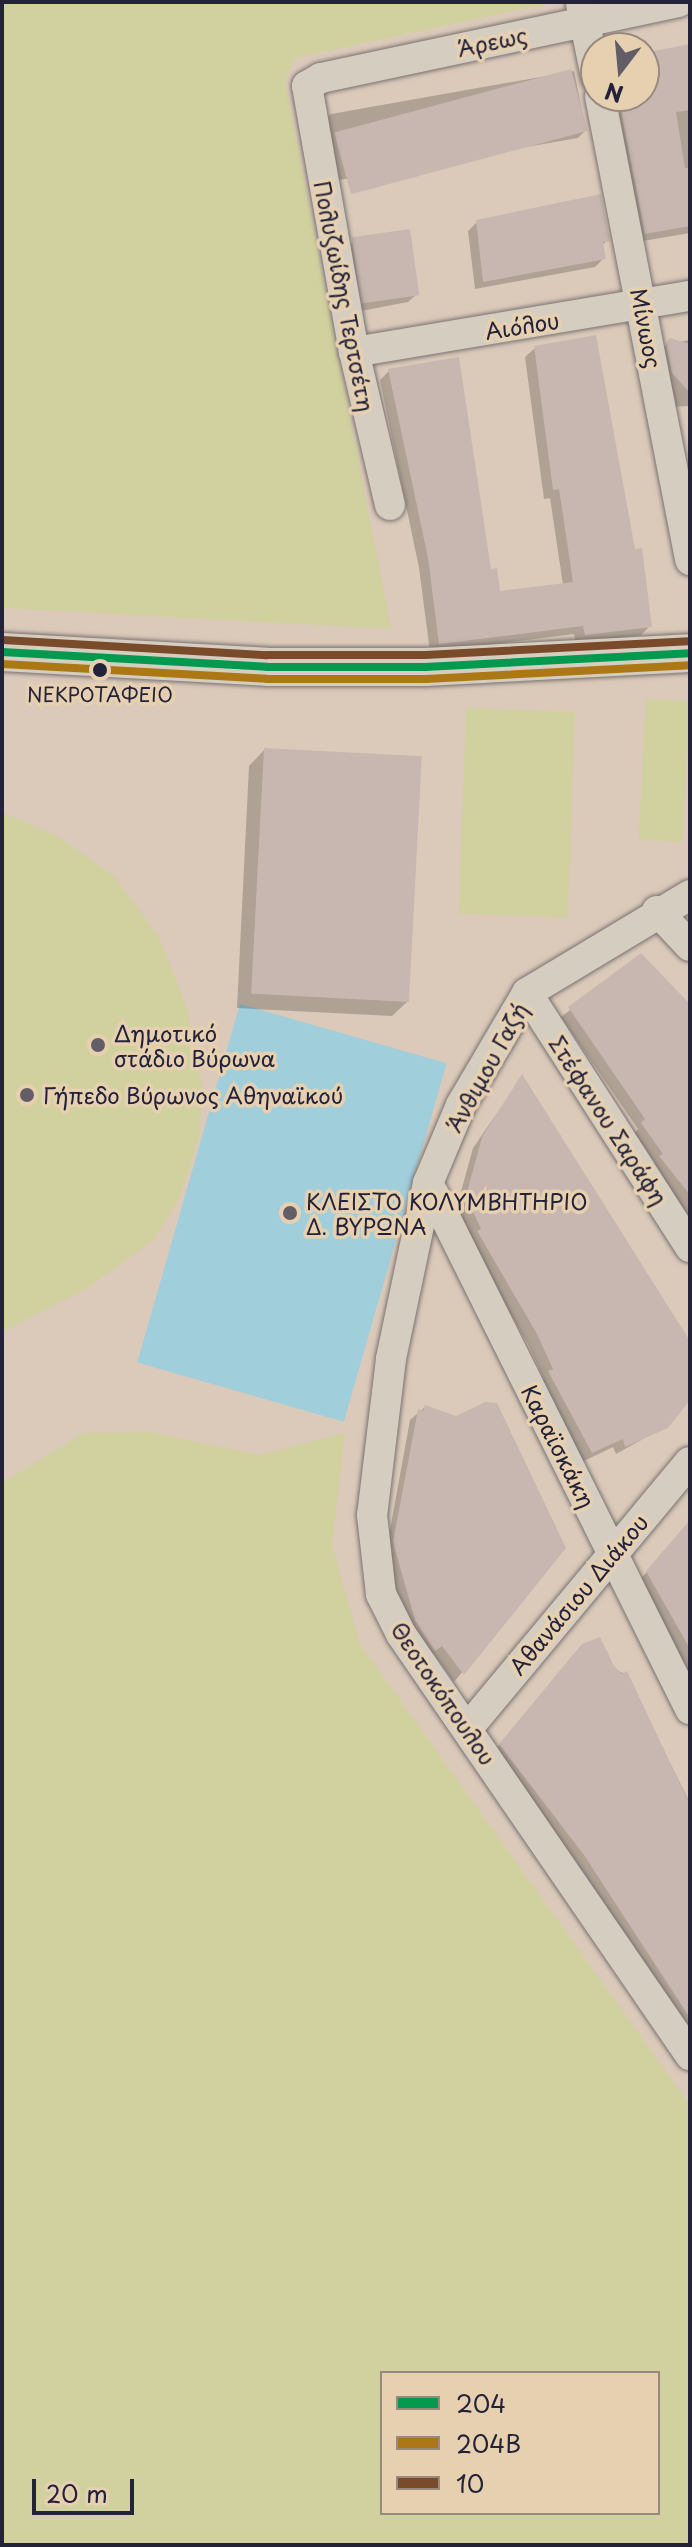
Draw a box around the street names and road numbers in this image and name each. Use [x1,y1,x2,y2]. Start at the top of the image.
street label: Άρεως [455,21,529,61]
street label: Πολυζωίδης Τερτσέτη [310,178,380,414]
street label: Μίνωος [626,286,668,370]
street label: Αιόλου [483,306,561,344]
street label: Άνθιμου Γαζή [439,997,533,1137]
street label: Στέφανου Σαράφη [544,1030,674,1210]
street label: Καραϊσκάκη [517,1380,601,1512]
street label: Αθανάσιου Διάκου [503,1509,653,1679]
street label: Θεοτοκόπουλου [386,1616,502,1770]

